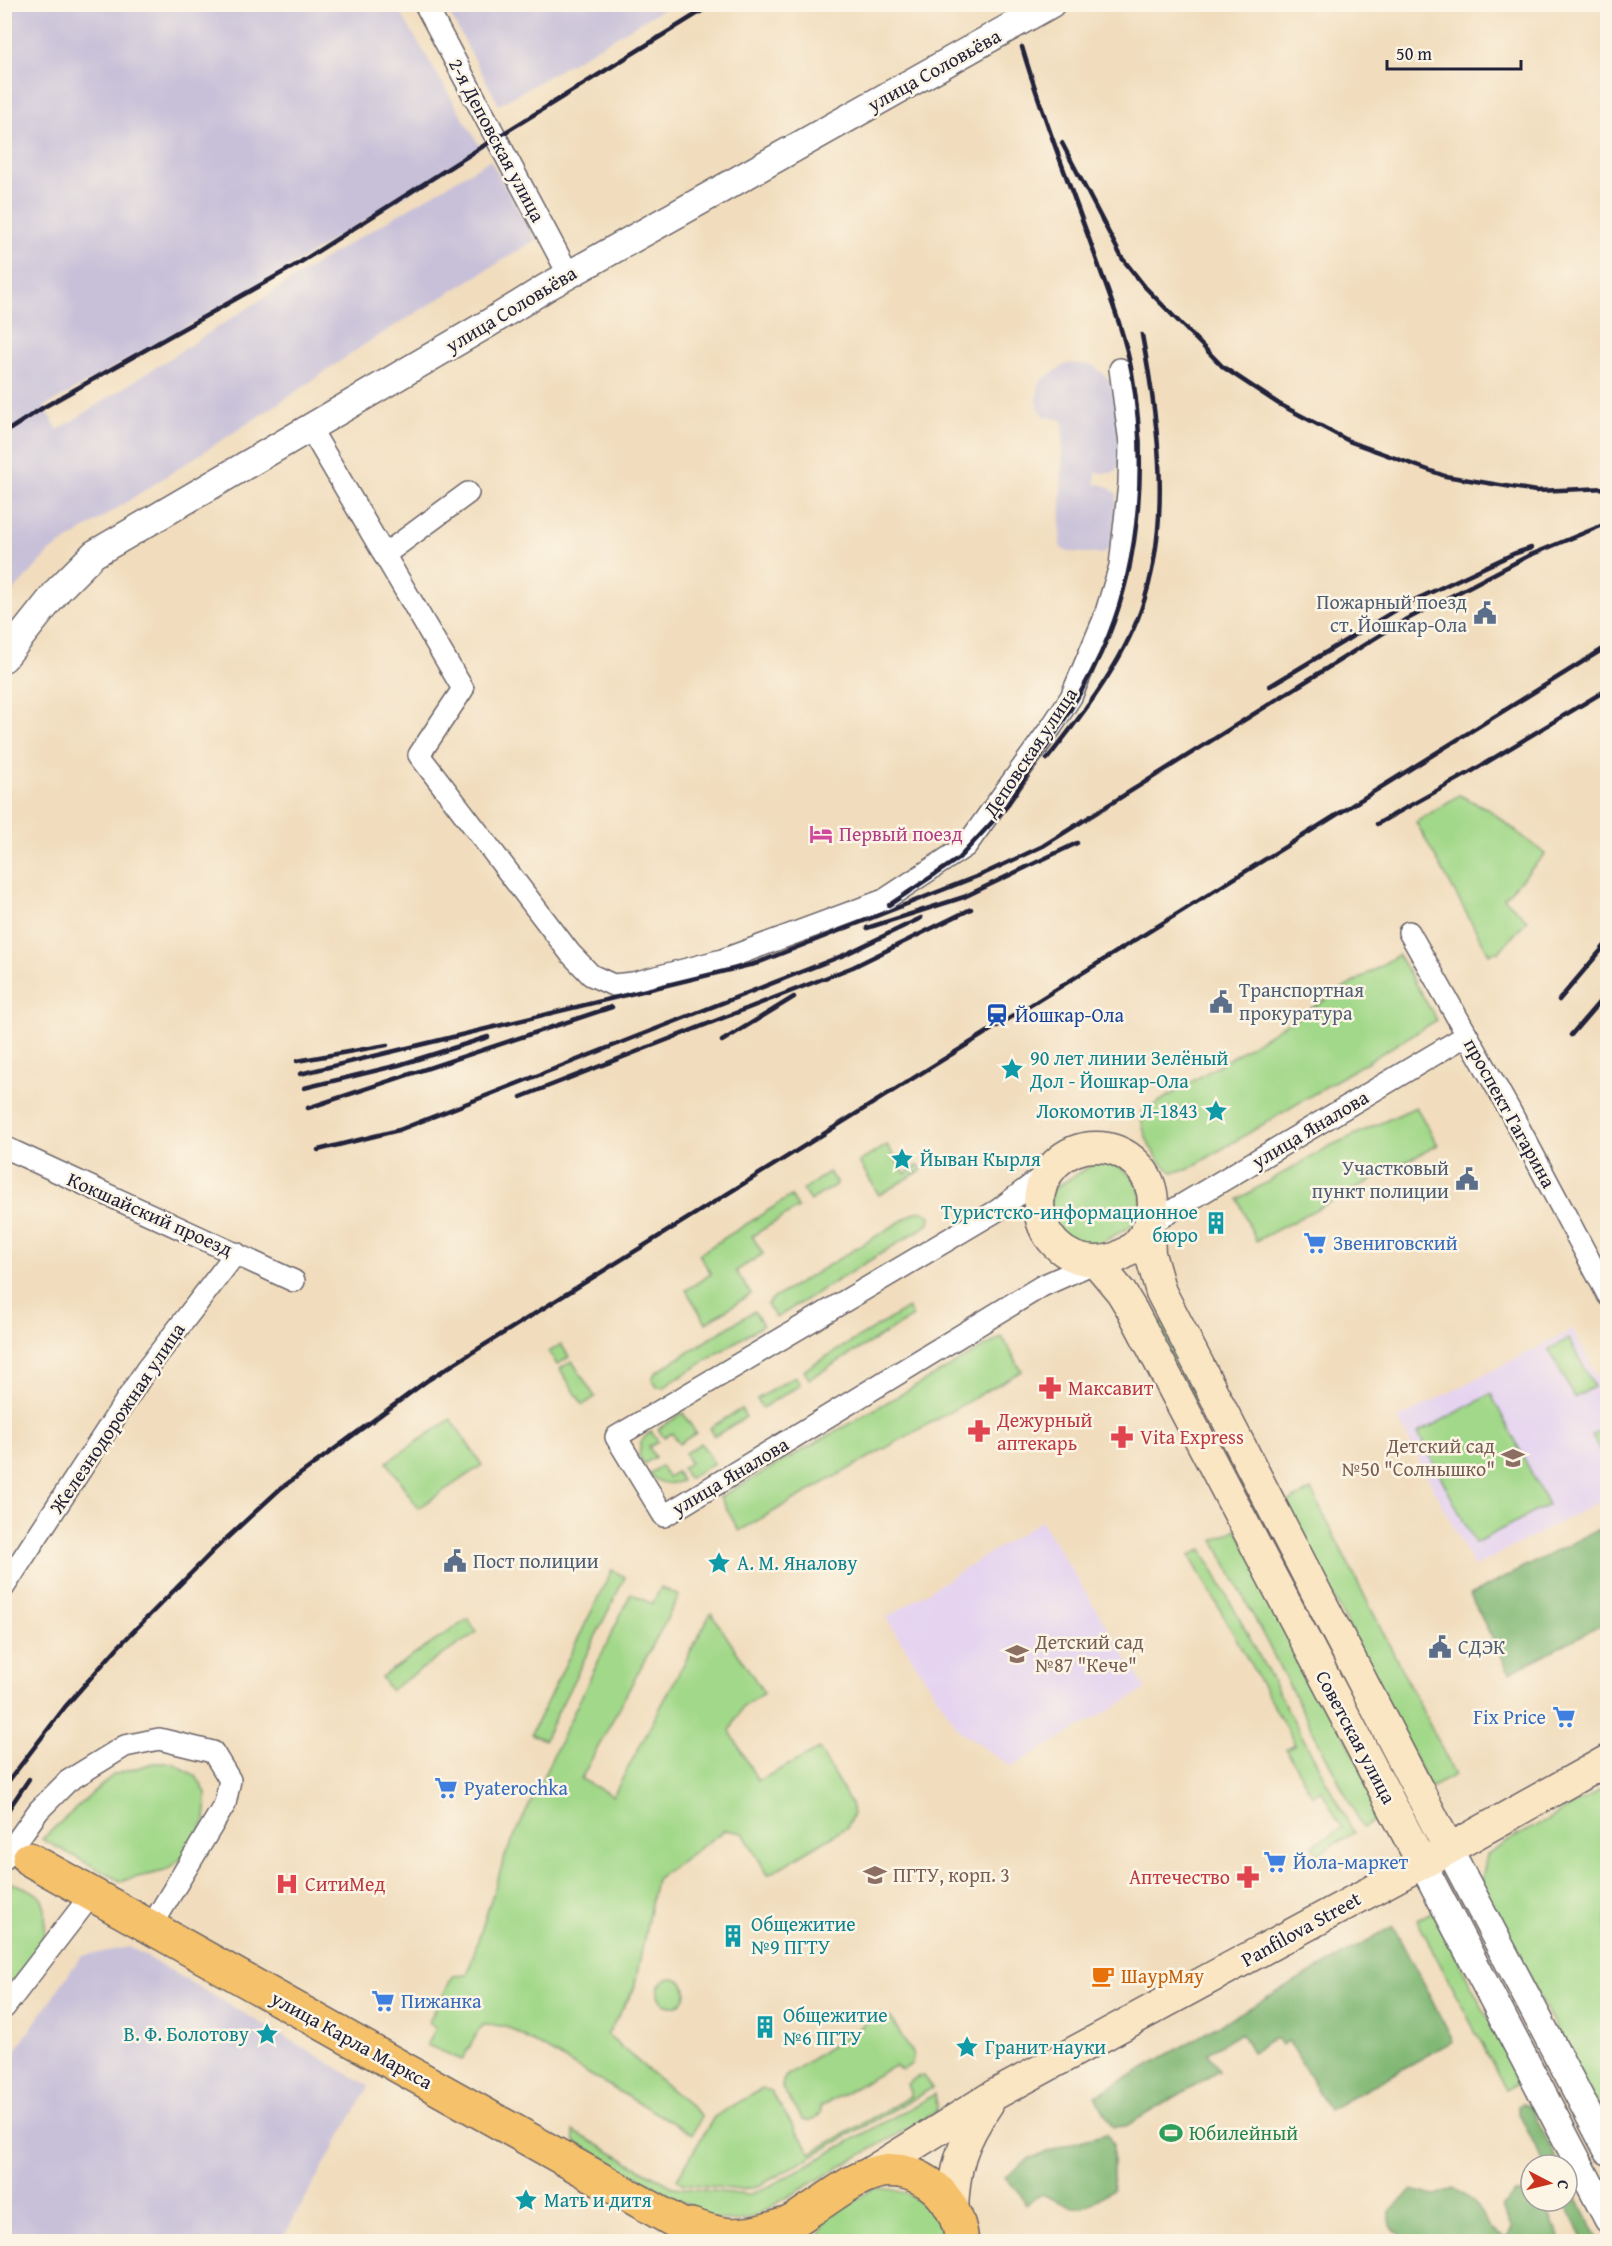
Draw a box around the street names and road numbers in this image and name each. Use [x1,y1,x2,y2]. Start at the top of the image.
street label: улица Соловьёва [861,21,1006,119]
street label: 2-я Деповская улица [442,53,553,227]
street label: улица Соловьёва [439,258,582,360]
street label: Деповская улица [975,681,1084,823]
street label: проспект Гагарина [1457,1033,1564,1193]
street label: улица Яналова [1245,1082,1374,1175]
street label: Кокшайский проезд [63,1164,238,1263]
street label: Железнодорожная улица [41,1316,192,1520]
street label: улица Яналова [665,1429,794,1522]
street label: Советская улица [1309,1665,1404,1809]
street label: Panfilova Street [1236,1884,1366,1973]
street label: улица Карла Маркса [265,1983,439,2096]

